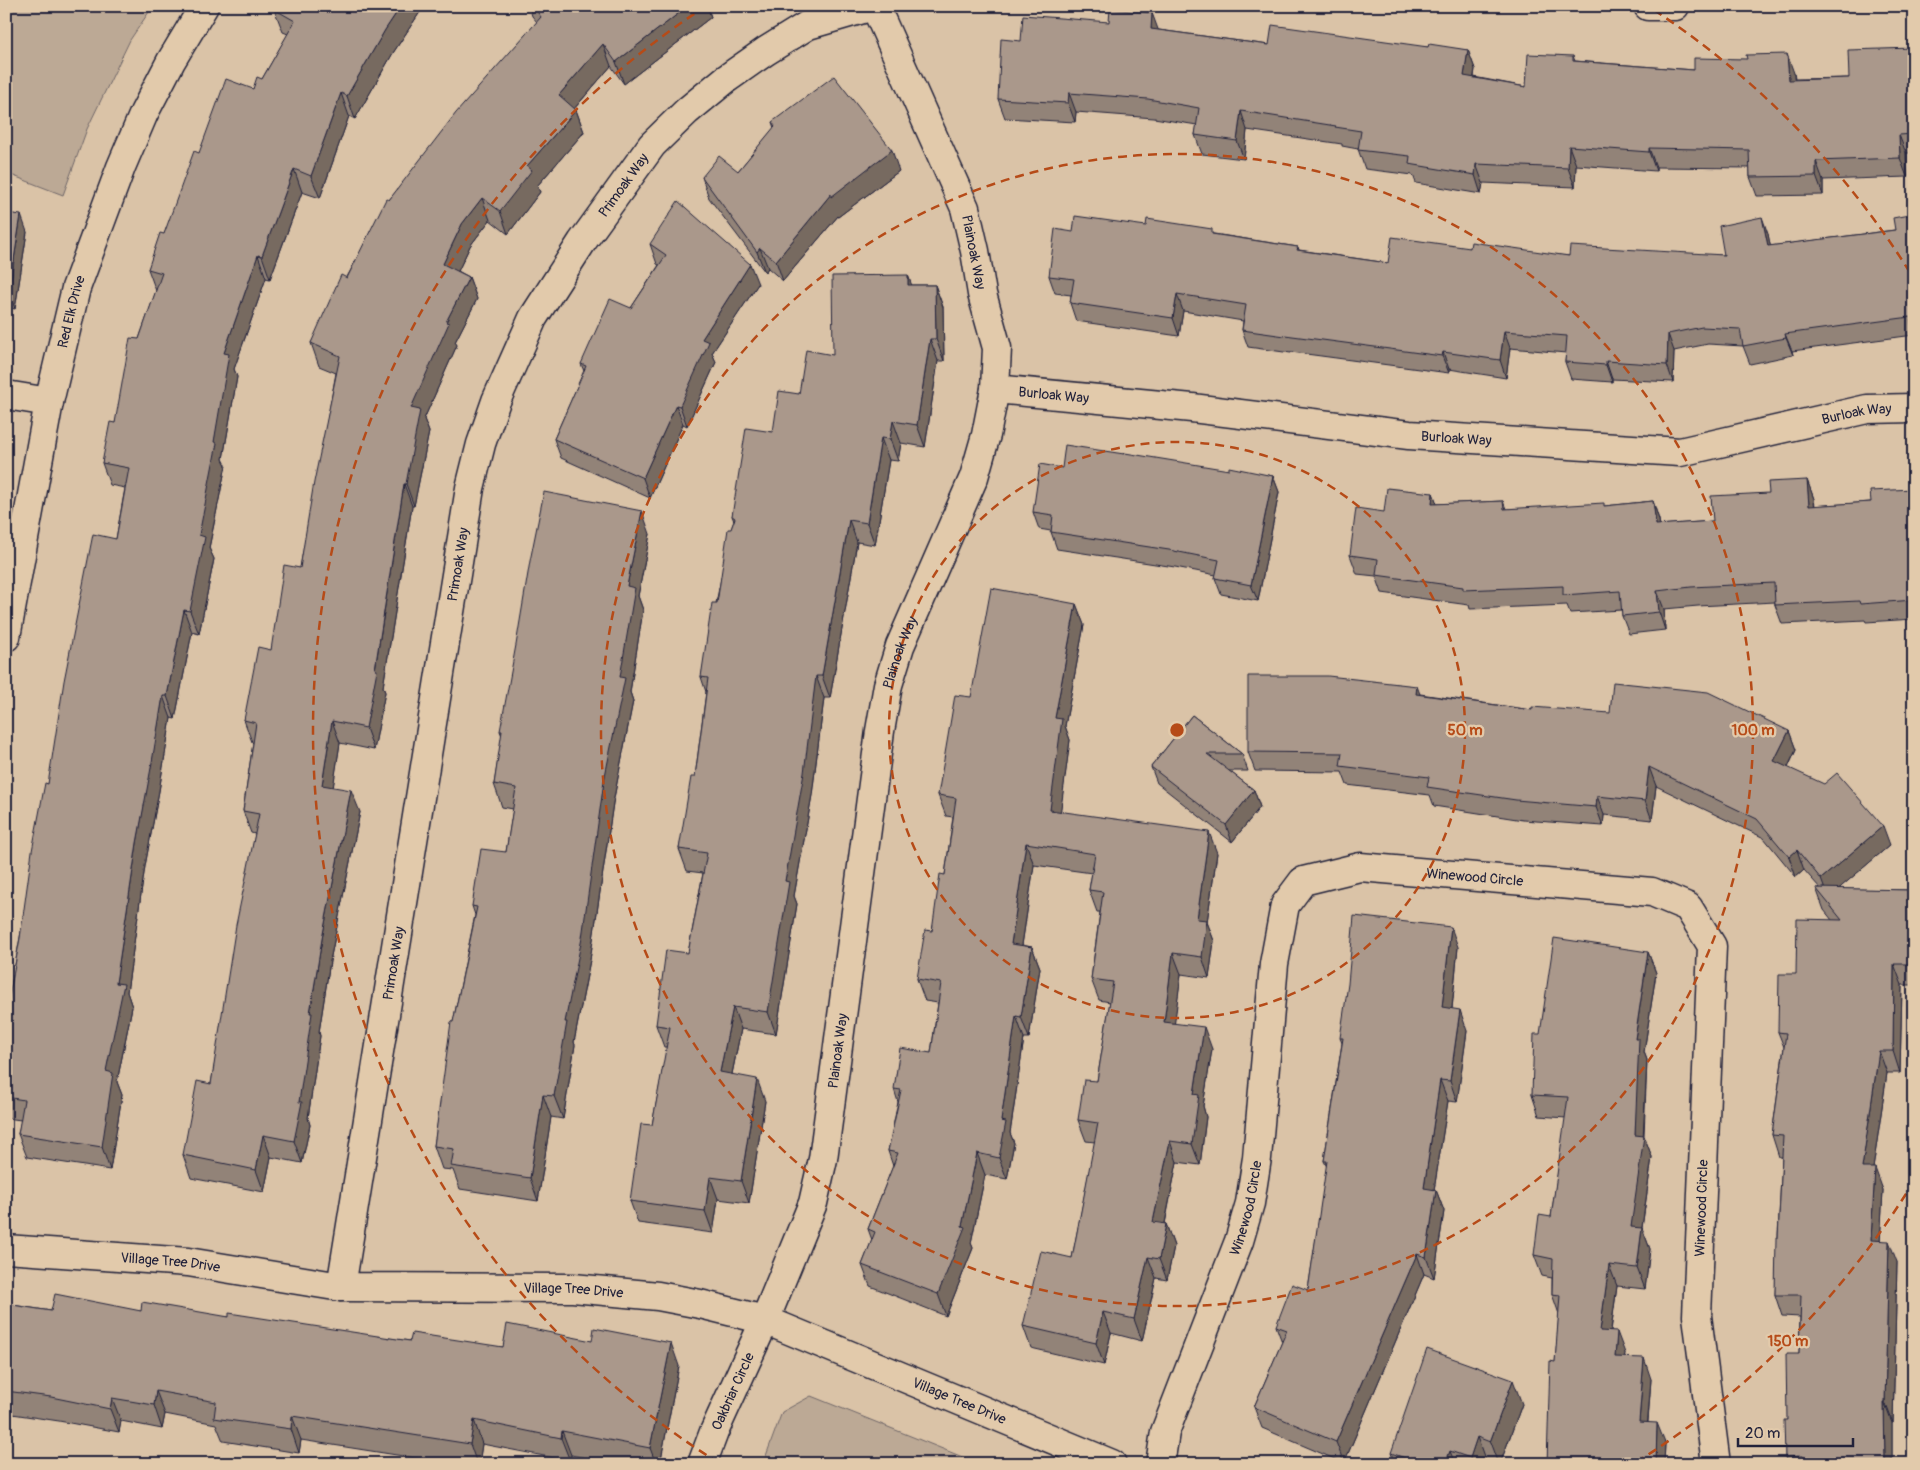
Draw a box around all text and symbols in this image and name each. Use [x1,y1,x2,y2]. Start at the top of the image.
street label: Primoak Way [595,150,652,220]
street label: Plainoak Way [958,213,989,291]
street label: Red Elk Drive [54,273,89,350]
street label: Burloak Way [1018,383,1090,407]
street label: Burloak Way [1820,400,1892,428]
street label: Burloak Way [1420,428,1492,449]
street label: Primoak Way [444,526,472,603]
street label: Plainoak Way [879,614,921,691]
centre of rings [1168,721,1186,739]
text: 50 m [1448,721,1482,740]
text: 100 m [1732,721,1774,740]
street label: Winewood Circle [1426,865,1524,890]
street label: Primoak Way [379,925,408,1001]
street label: Plainoak Way [824,1012,851,1089]
street label: Winewood Circle [1226,1159,1265,1258]
street label: Winewood Circle [1691,1159,1712,1257]
street label: Village Tree Drive [120,1249,221,1276]
street label: Village Tree Drive [523,1280,624,1302]
text: 150 m [1768,1332,1808,1351]
street label: Oakbriar Circle [708,1350,758,1433]
street label: Village Tree Drive [910,1374,1009,1428]
scale bar [1738,1415,1852,1447]
text: 20 m [1745,1424,1780,1443]

